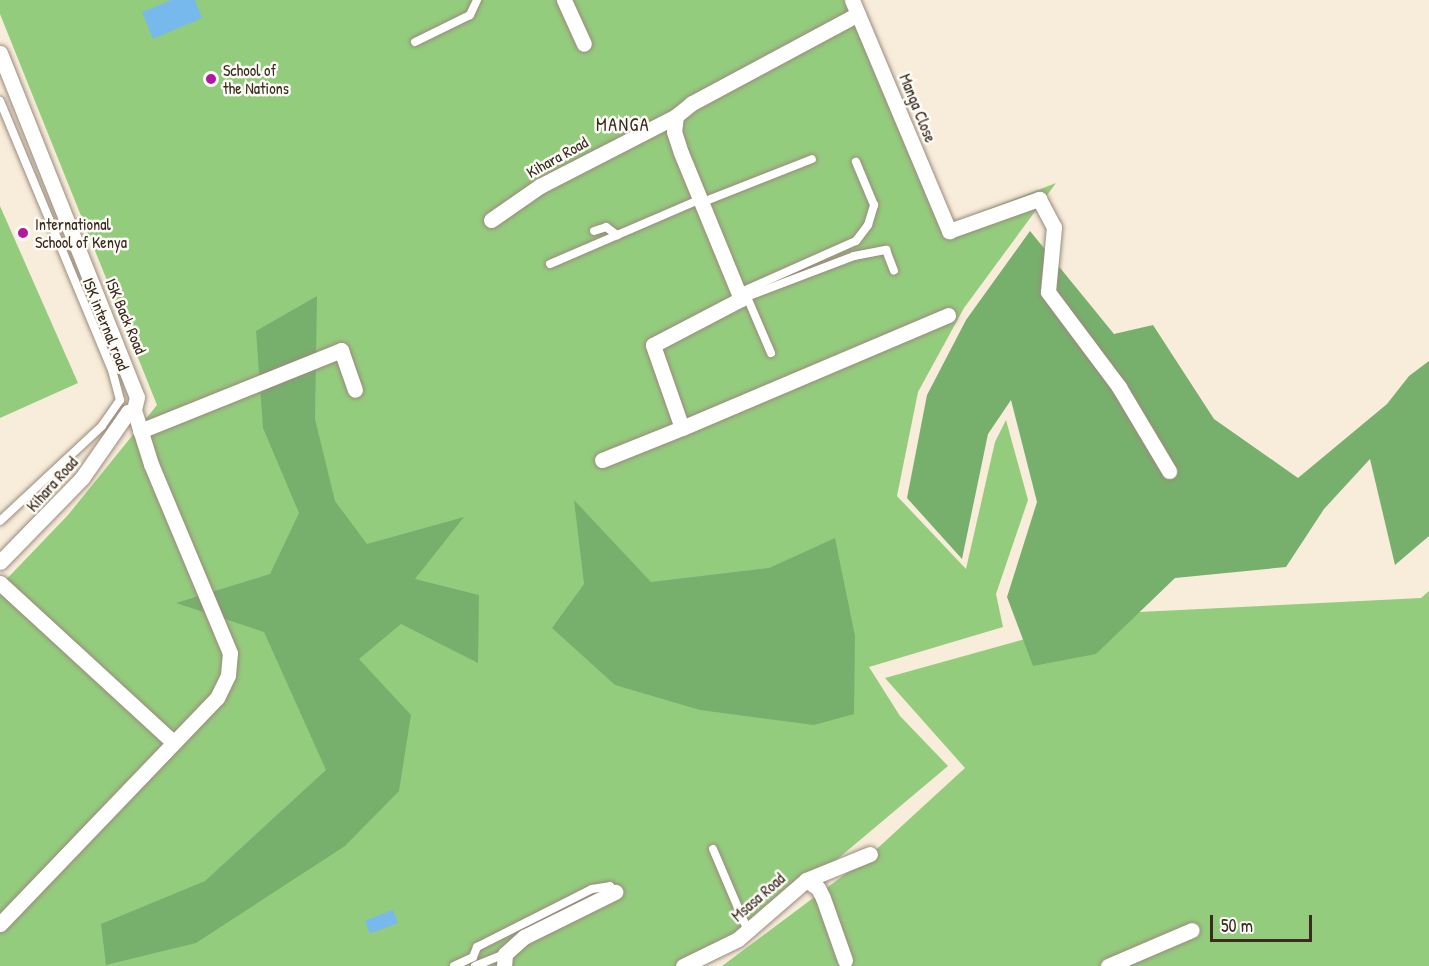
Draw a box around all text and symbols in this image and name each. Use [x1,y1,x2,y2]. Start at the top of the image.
place label: School of the Nations [223,60,289,98]
street label: Manga Close [896,71,940,145]
marker: School of the Nations [204,72,218,86]
district label: MANGA [596,114,650,136]
street label: Kihara Road [523,132,591,182]
place label: International School of Kenya [35,214,127,252]
marker: International School of Kenya [16,226,30,240]
street label: ISK internal road [79,275,133,373]
street label: ISK Back Road [101,275,151,357]
street label: Kihara Road [22,453,82,515]
street label: Msasa Road [727,869,789,925]
scale bar [1213,903,1315,941]
text: 50 m [1221,913,1253,938]

